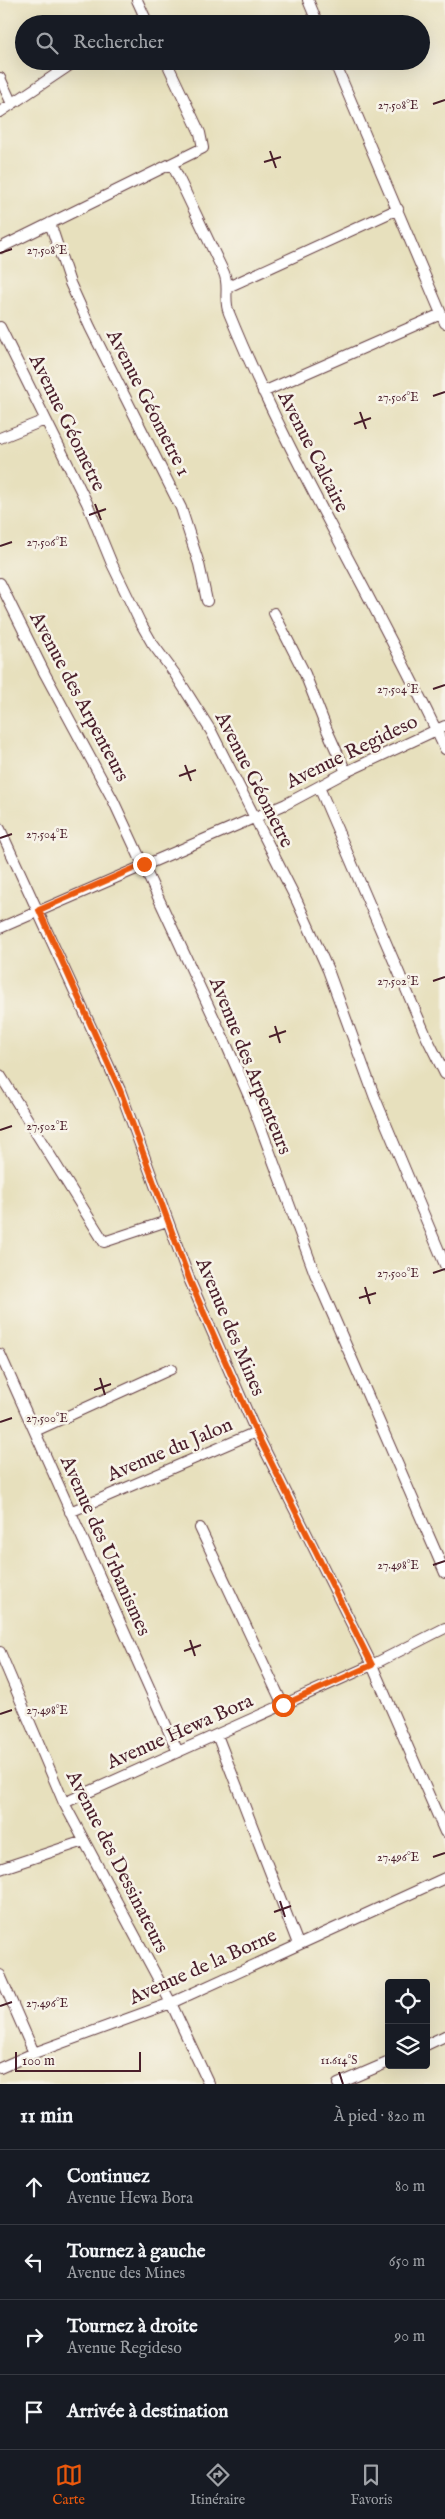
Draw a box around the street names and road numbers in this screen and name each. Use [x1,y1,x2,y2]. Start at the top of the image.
street label: Avenue Géometre 1 [100,325,196,480]
street label: Avenue Géometre [23,350,111,496]
street label: Avenue Calcaire [271,386,354,517]
street label: Avenue des Arpenteurs [23,607,134,786]
street label: Avenue Géometre [209,707,299,852]
street label: Avenue Regideso [281,709,422,795]
street label: Avenue des Arpenteurs [203,973,297,1158]
street label: Avenue des Mines [189,1253,270,1400]
street label: Avenue du Jalon [103,1412,237,1488]
street label: Avenue des Urbanismes [54,1451,156,1640]
street label: Avenue Hewa Bora [102,1688,257,1776]
street label: Avenue des Dessinateurs [60,1766,174,1957]
street label: Avenue de la Borne [124,1923,281,2011]

